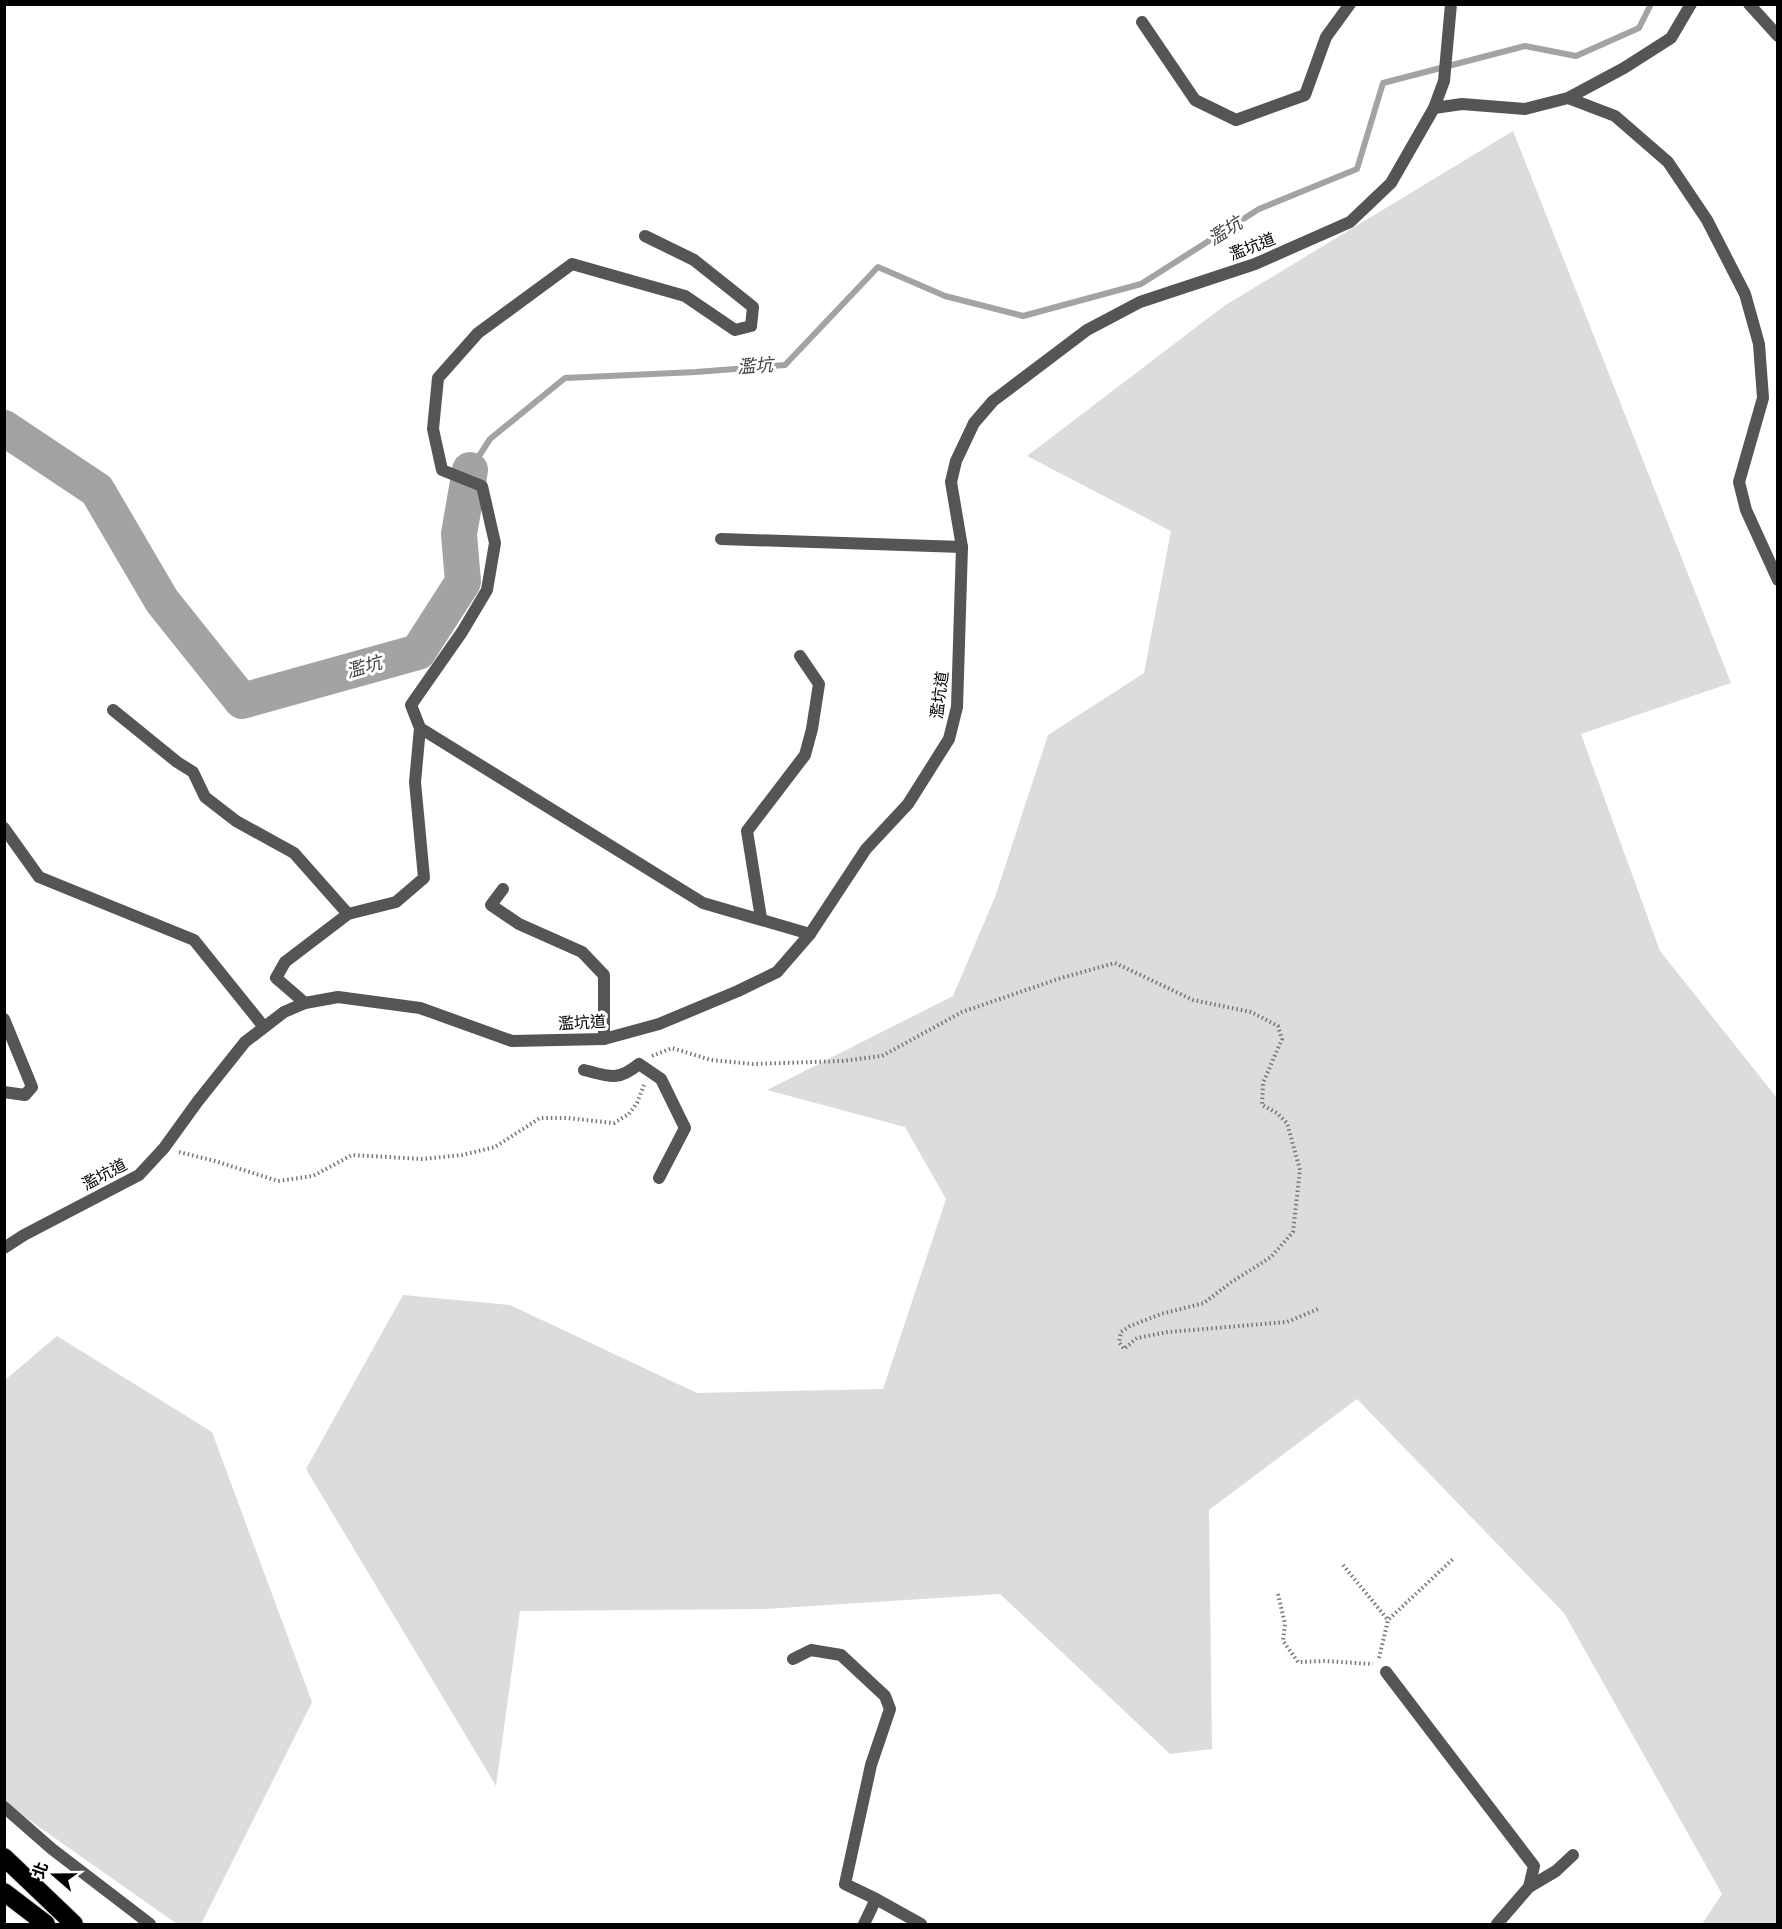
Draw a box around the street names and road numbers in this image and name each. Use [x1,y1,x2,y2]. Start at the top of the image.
street label: 濫坑道 [1226,229,1278,265]
street label: 濫坑道 [927,670,953,720]
street label: 濫坑道 [558,1012,607,1034]
street label: 濫坑道 [79,1155,130,1195]

